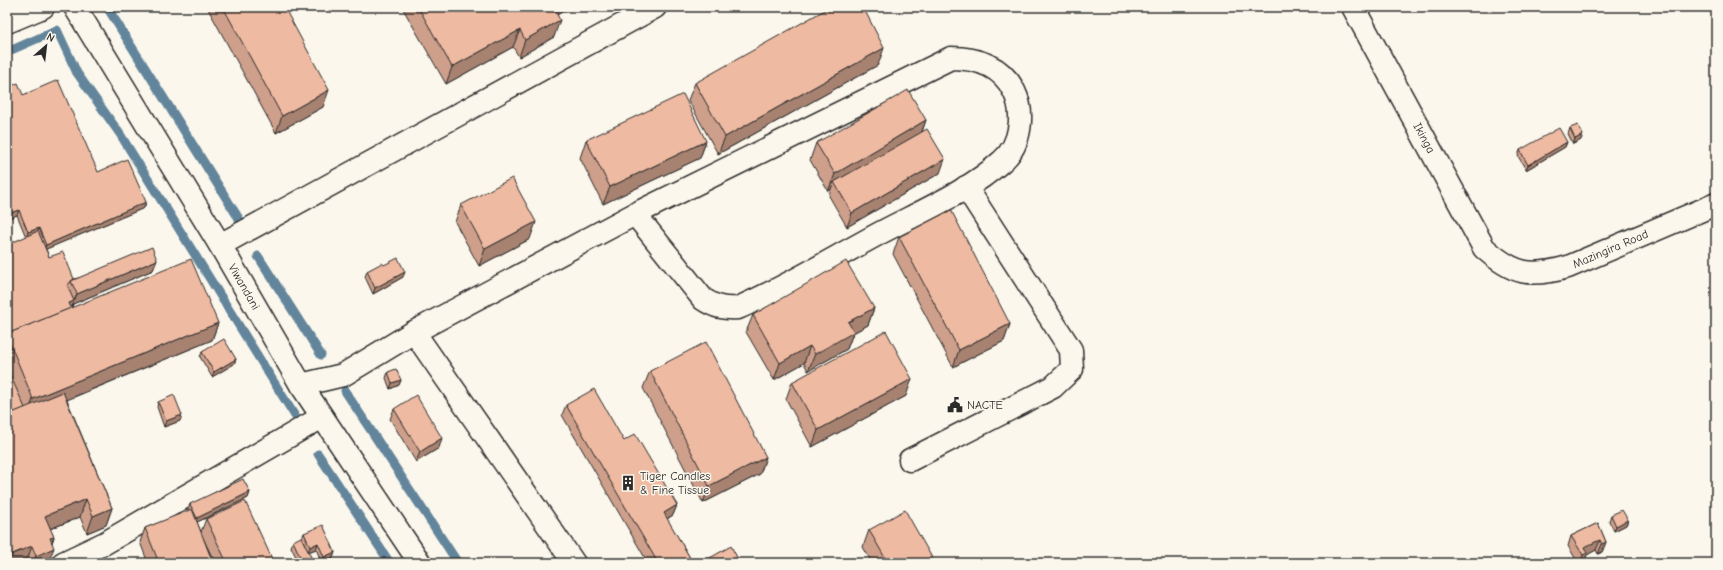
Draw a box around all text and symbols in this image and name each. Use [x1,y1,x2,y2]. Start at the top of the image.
north arrow [26,26,66,66]
text: N [44,30,57,45]
street label: Ikinga [1410,120,1438,156]
street label: Mazingira Road [1570,227,1650,271]
street label: Viwandani [225,261,263,312]
public building icon: NACTE [946,396,964,414]
place label: NACTE [967,398,1003,412]
place label: Tiger Candles & Fine Tissue [640,469,710,497]
building icon: Tiger Candles & Fine Tissue [619,474,637,492]

